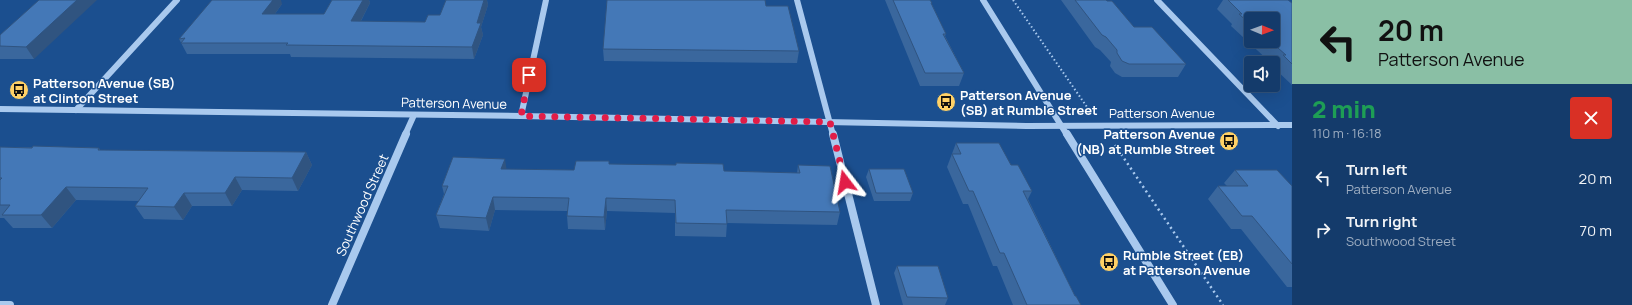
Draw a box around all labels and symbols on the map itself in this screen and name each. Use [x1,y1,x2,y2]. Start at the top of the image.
north arrow [1244,12,1280,48]
pin [512,58,546,92]
place label: Patterson Avenue (SB) at Clinton Street [33,74,176,107]
bus stop icon: Patterson Avenue (SB) at Clinton Street [8,79,30,101]
place label: Patterson Avenue (SB) at Rumble Street [960,86,1098,119]
bus stop icon: Patterson Avenue (SB) at Rumble Street [935,91,957,113]
street label: Patterson Avenue [401,93,507,113]
street label: Patterson Avenue [1109,104,1215,122]
place label: Patterson Avenue (NB) at Rumble Street [1076,125,1215,158]
bus stop icon: Patterson Avenue (NB) at Rumble Street [1218,130,1240,152]
street label: Southwood Street [331,151,393,259]
position arrow [824,161,866,203]
place label: Rumble Street (EB) at Patterson Avenue [1123,246,1250,279]
bus stop icon: Rumble Street (EB) at Patterson Avenue [1098,251,1120,273]

